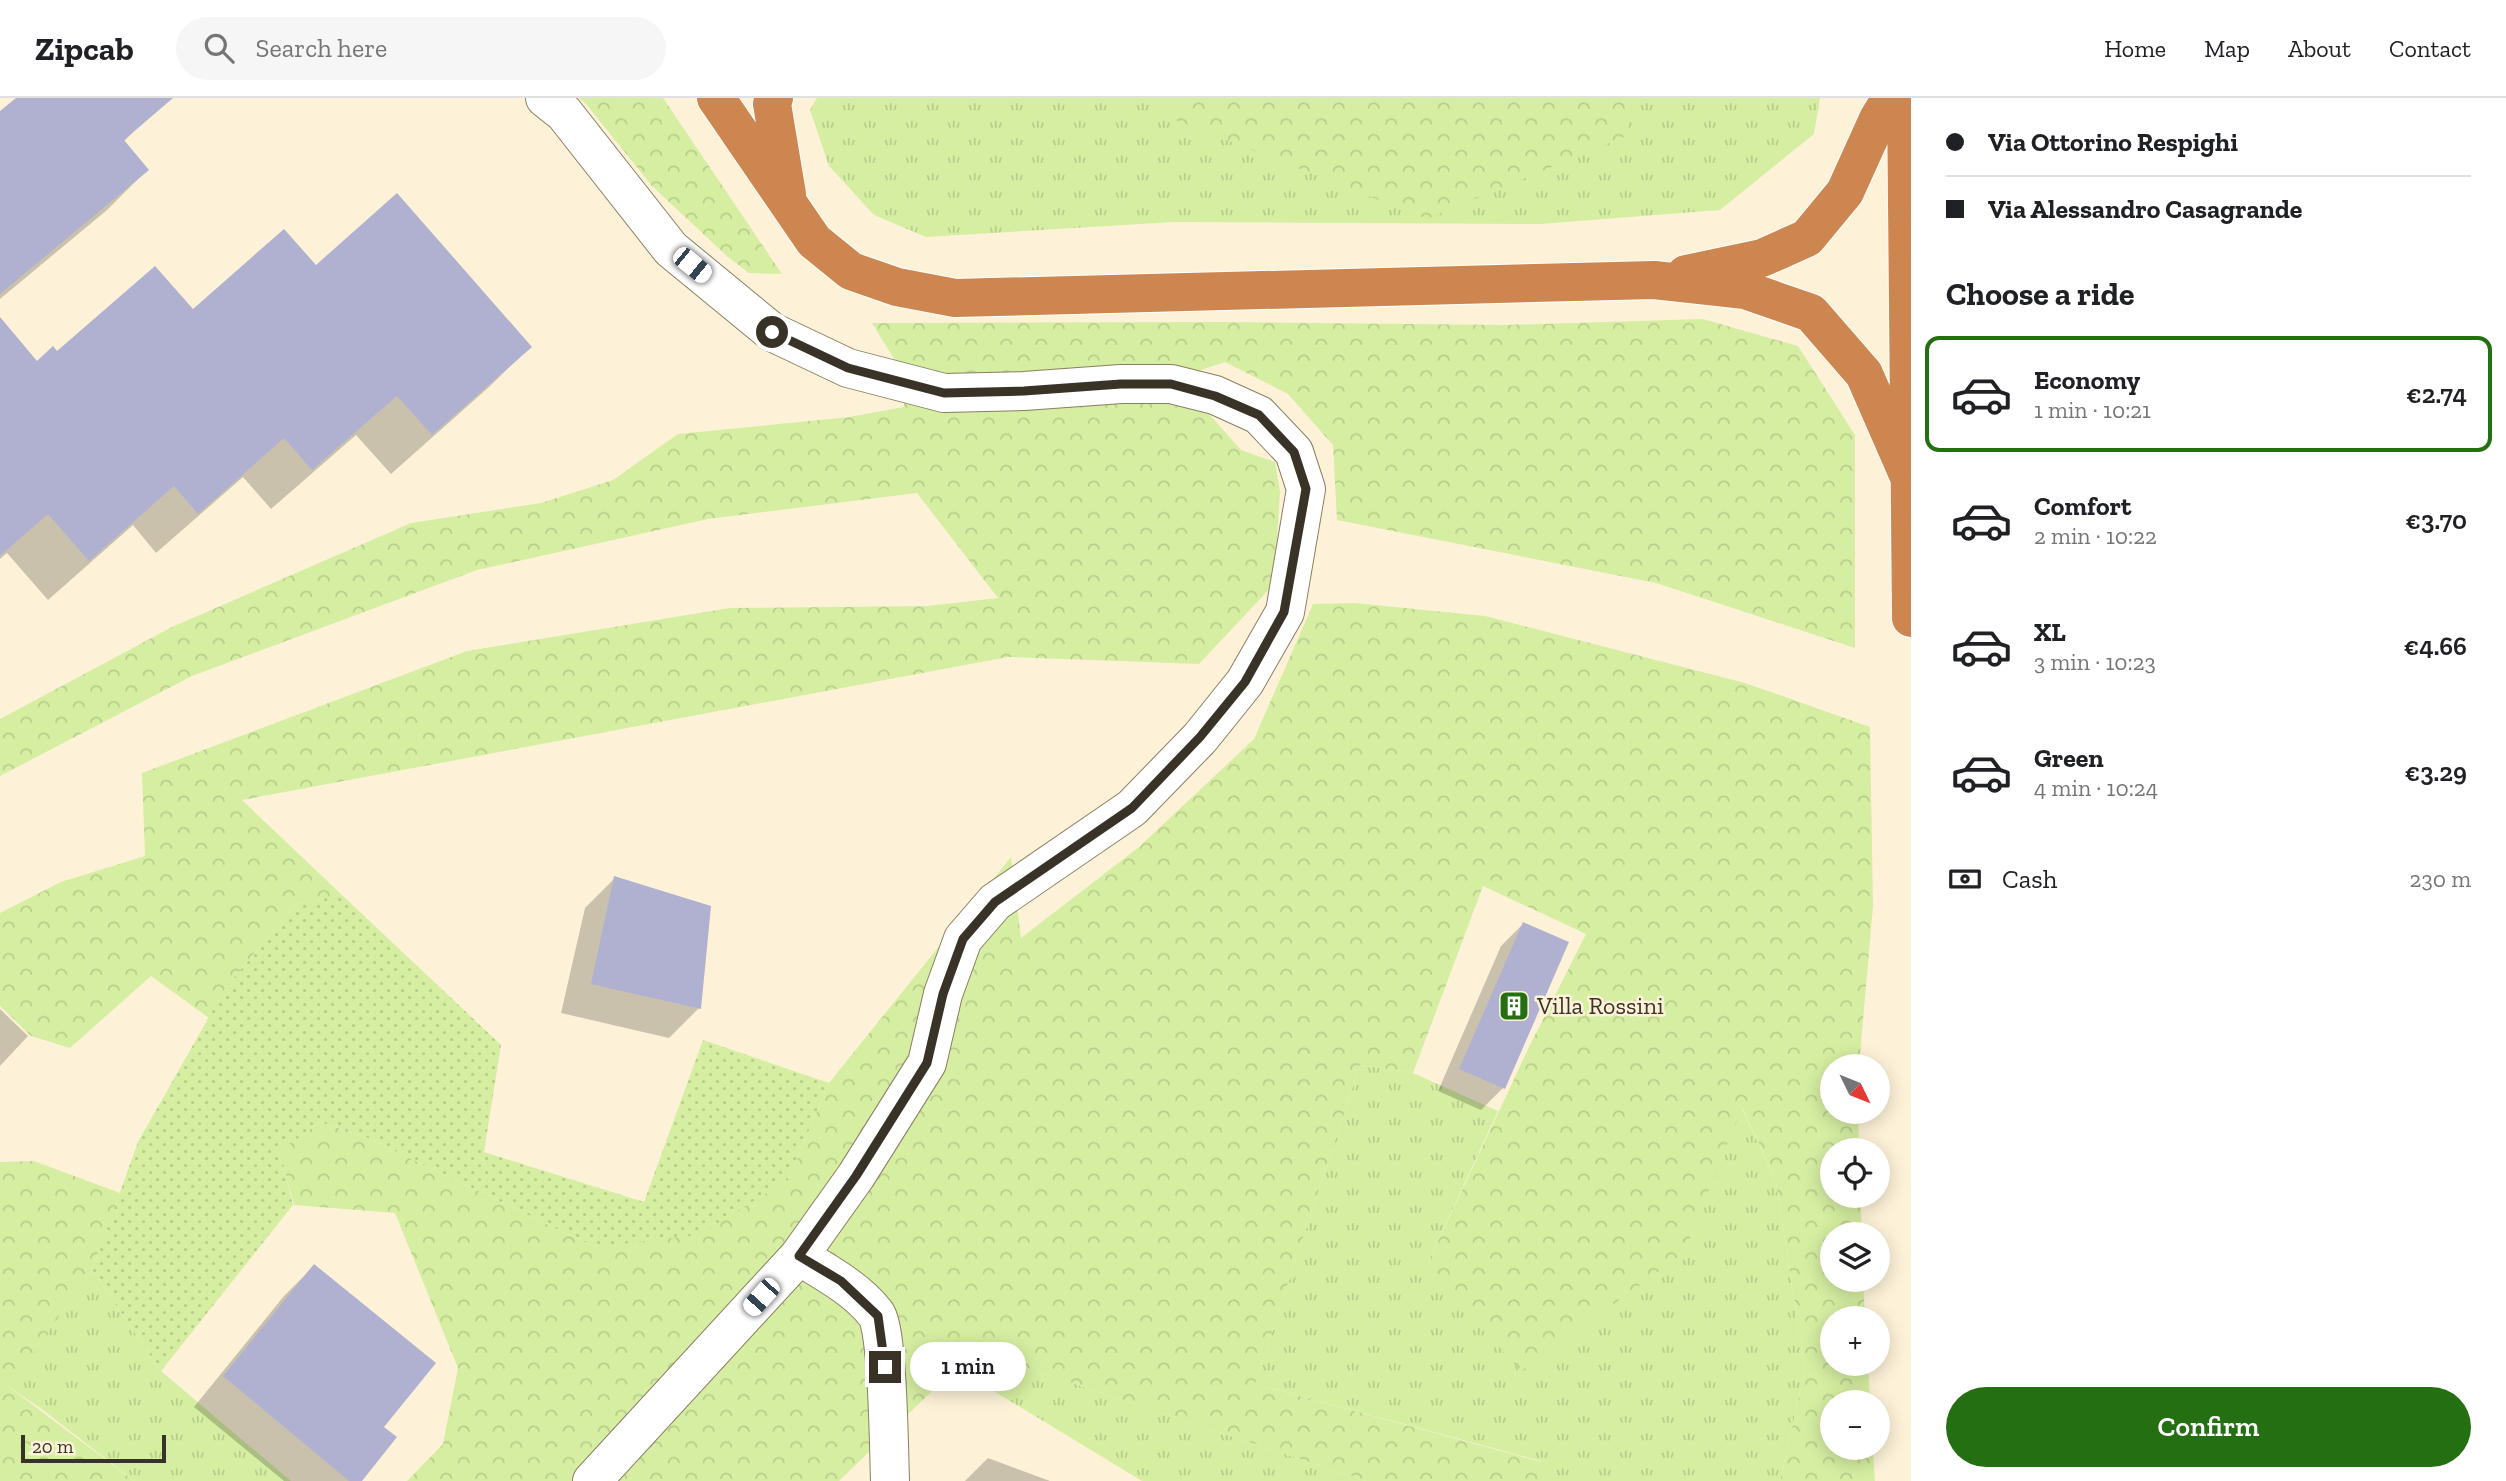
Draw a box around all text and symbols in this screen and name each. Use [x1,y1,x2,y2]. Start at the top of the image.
search box [176,17,666,80]
text: Zipcab [35,29,134,68]
icon: search [200,29,238,67]
text: Search here [256,32,387,64]
text: Home [2104,34,2166,63]
text: Map [2204,34,2250,63]
text: About [2288,34,2351,63]
text: Contact [2389,34,2471,63]
text: Via Ottorino Respighi [1988,126,2238,158]
text: Via Alessandro Casagrande [1988,193,2302,225]
car [670,244,715,286]
text: Choose a ride [1946,275,2134,313]
route start [756,316,788,348]
icon: car [1950,363,2013,426]
text: Economy [2034,364,2140,396]
text: €2.74 [2406,378,2467,410]
text: 1 min · 10:21 [2034,396,2151,424]
icon: car [1950,489,2013,552]
text: Comfort [2034,490,2131,522]
text: €3.70 [2406,504,2467,536]
text: 2 min · 10:22 [2034,522,2157,550]
icon: car [1950,615,2013,678]
text: XL [2034,616,2066,648]
text: €4.66 [2404,630,2467,662]
text: 3 min · 10:23 [2034,648,2156,676]
icon: car [1950,741,2013,804]
text: Green [2034,742,2104,774]
text: €3.29 [2405,756,2467,788]
text: 4 min · 10:24 [2034,774,2158,802]
icon: cash [1946,860,1984,898]
text: Cash [2002,863,2057,895]
text: 230 m [2410,865,2471,893]
building icon: Villa Rossini [1497,989,1531,1023]
place label: Villa Rossini [1536,991,1664,1020]
north arrow [1820,1054,1890,1124]
map controls [1820,1054,1890,1460]
button: locate [1820,1138,1890,1208]
button: layers [1820,1222,1890,1292]
car [740,1274,783,1320]
button: + [1820,1306,1890,1376]
callout: 1 min [910,1342,1025,1392]
route end [869,1351,901,1383]
text: 1 min [941,1352,995,1380]
button: Confirm [1946,1387,2471,1467]
button: − [1820,1390,1890,1460]
scale bar [21,1432,166,1464]
text: 20 m [32,1435,73,1458]

